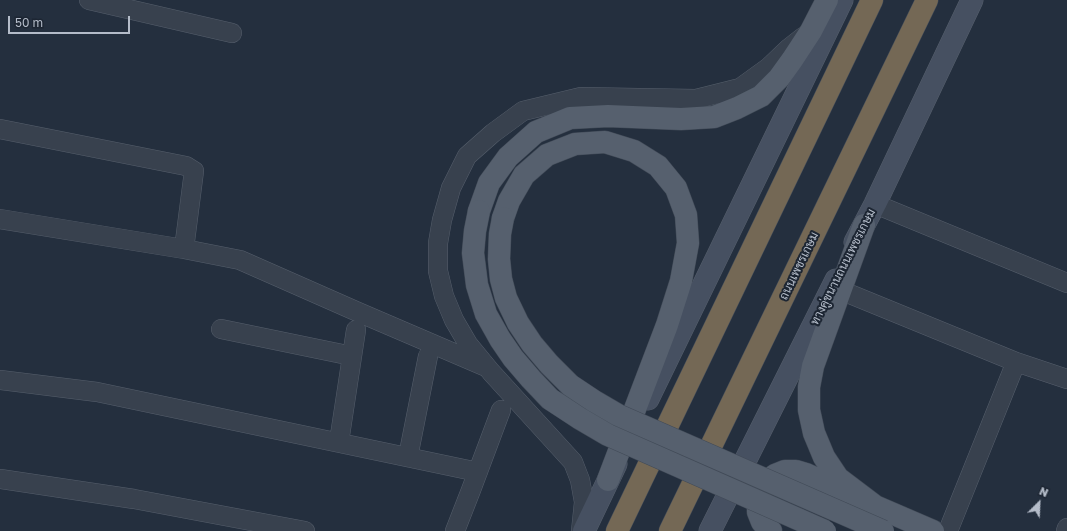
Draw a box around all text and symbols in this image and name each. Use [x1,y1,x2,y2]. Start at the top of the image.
scale bar [10,8,132,34]
text: 50 m [15,15,43,30]
street label: ทางคู่ขนานถนนเพชรเกษม [807,207,879,327]
street label: ถนนเพชรเกษม [776,230,822,302]
north arrow [1019,483,1059,523]
text: N [1038,484,1051,499]

